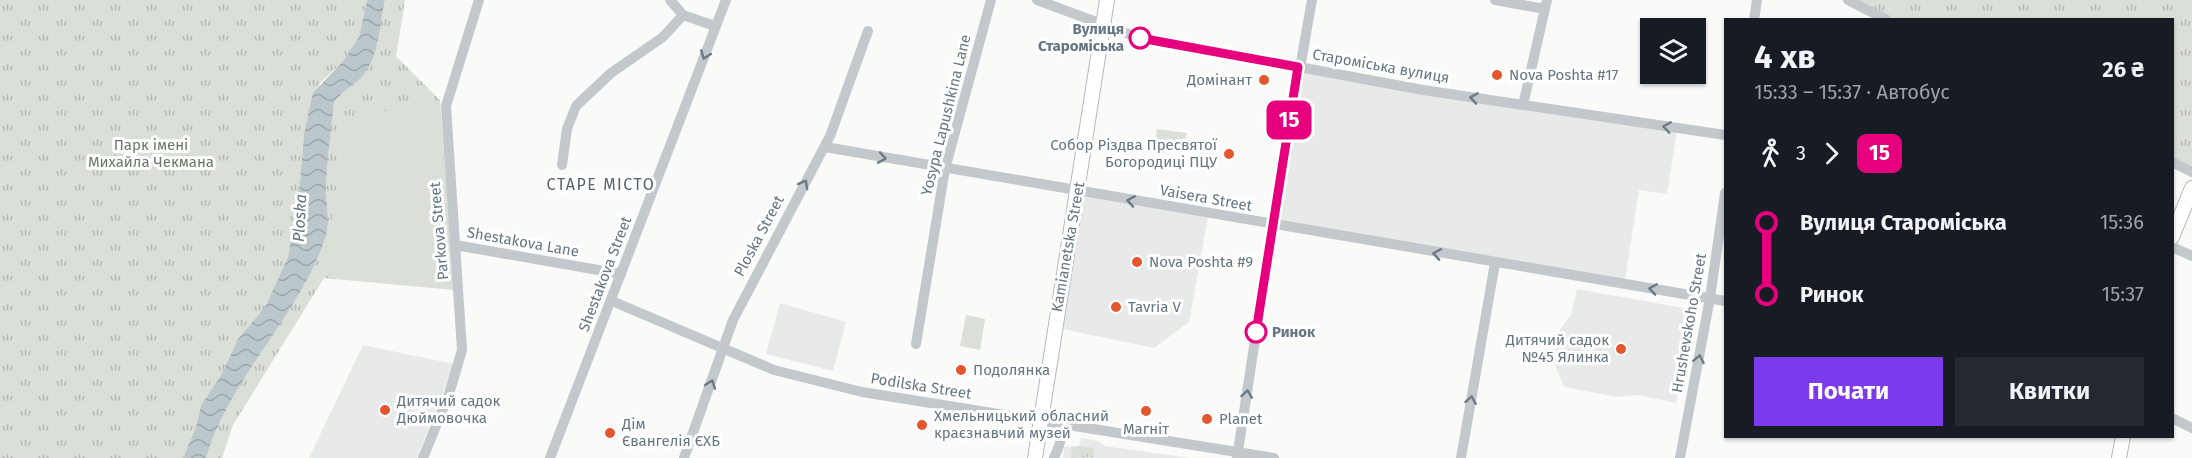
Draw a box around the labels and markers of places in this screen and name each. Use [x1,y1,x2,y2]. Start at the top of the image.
place label: Вулиця Староміська [1038,20,1124,55]
marker: Вулиця Староміська [1129,27,1151,49]
place label: Nova Poshta #17 [1509,66,1619,84]
marker: Nova Poshta #17 [1490,68,1504,82]
place label: Домінант [1186,71,1252,89]
marker: Домінант [1257,73,1271,87]
place label: Собор Різдва Пресвятої Богородиці ПЦУ [1050,136,1218,171]
marker: Собор Різдва Пресвятої Богородиці ПЦУ [1222,147,1236,161]
place label: Nova Poshta #9 [1149,253,1253,271]
marker: Nova Poshta #9 [1130,255,1144,269]
place label: Tavria V [1128,298,1181,316]
marker: Tavria V [1109,300,1123,314]
marker: Ринок [1245,321,1267,343]
place label: Ринок [1272,323,1316,341]
place label: Дитячий садок №45 Ялинка [1505,331,1609,366]
marker: Дитячий садок №45 Ялинка [1614,342,1628,356]
place label: Подолянка [973,361,1050,379]
marker: Подолянка [954,363,968,377]
place label: Дитячий садок Дюймовочка [396,392,500,427]
marker: Дитячий садок Дюймовочка [378,403,392,417]
marker: Магніт [1139,404,1153,418]
place label: Хмельницький обласний краєзнавчий музей [934,407,1109,442]
place label: Planet [1219,410,1263,428]
marker: Planet [1200,412,1214,426]
place label: Дім Євангелія ЄХБ [621,415,720,450]
marker: Хмельницький обласний краєзнавчий музей [915,418,929,432]
place label: Магніт [1123,420,1169,438]
marker: Дім Євангелія ЄХБ [603,426,617,440]

